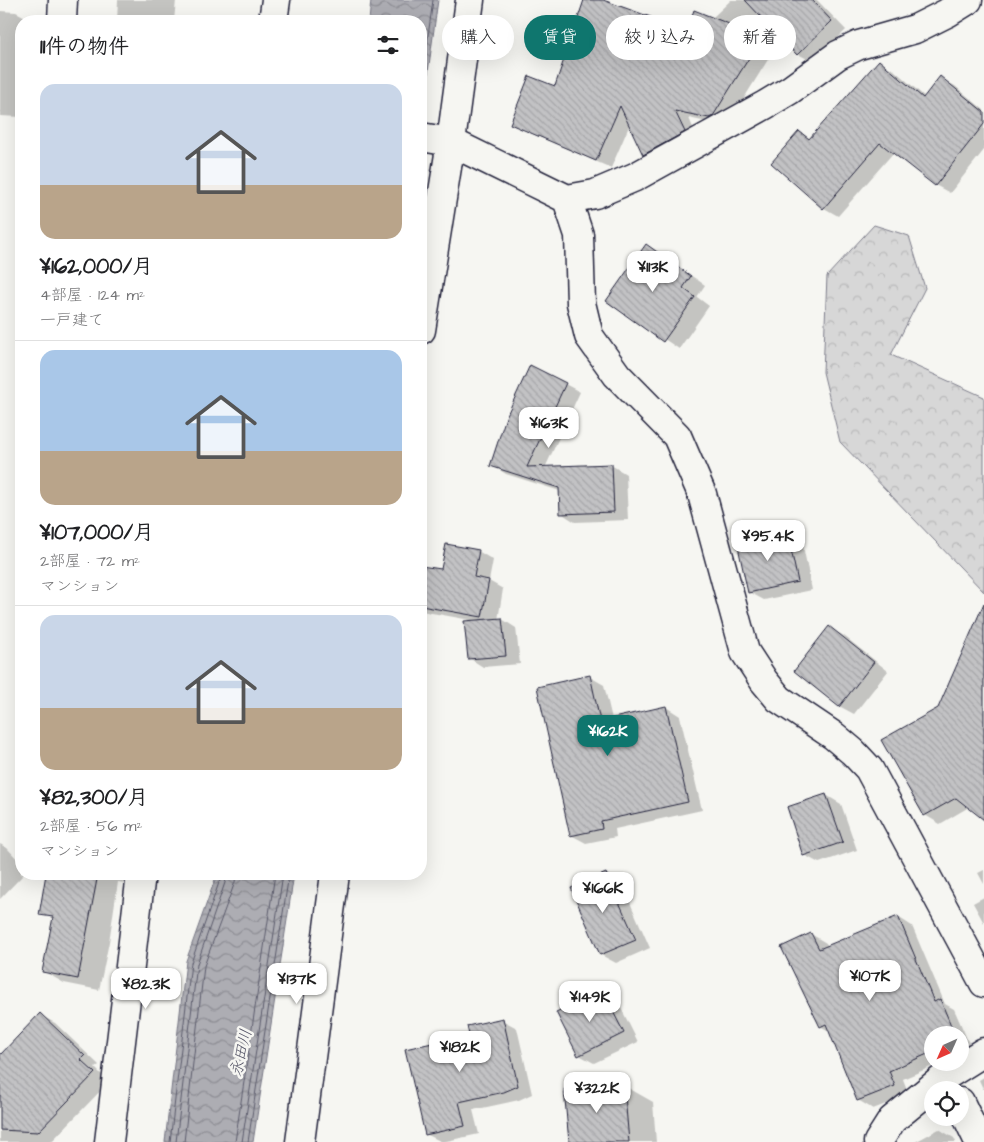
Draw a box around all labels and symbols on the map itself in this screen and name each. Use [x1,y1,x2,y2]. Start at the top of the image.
pin: ¥113K [618,250,688,293]
pin: ¥163K [514,406,584,449]
pin: ¥95.4K [727,520,809,562]
pin: ¥162K [573,714,643,757]
pin: ¥166K [568,872,638,914]
pin: ¥107K [835,960,905,1002]
pin: ¥137K [262,962,332,1005]
pin: ¥82.3K [105,968,187,1010]
pin: ¥149K [555,980,625,1023]
north arrow [924,1026,969,1071]
water label: 永田川 [225,1027,257,1079]
pin: ¥182K [425,1030,495,1073]
pin: ¥322K [562,1072,632,1114]

